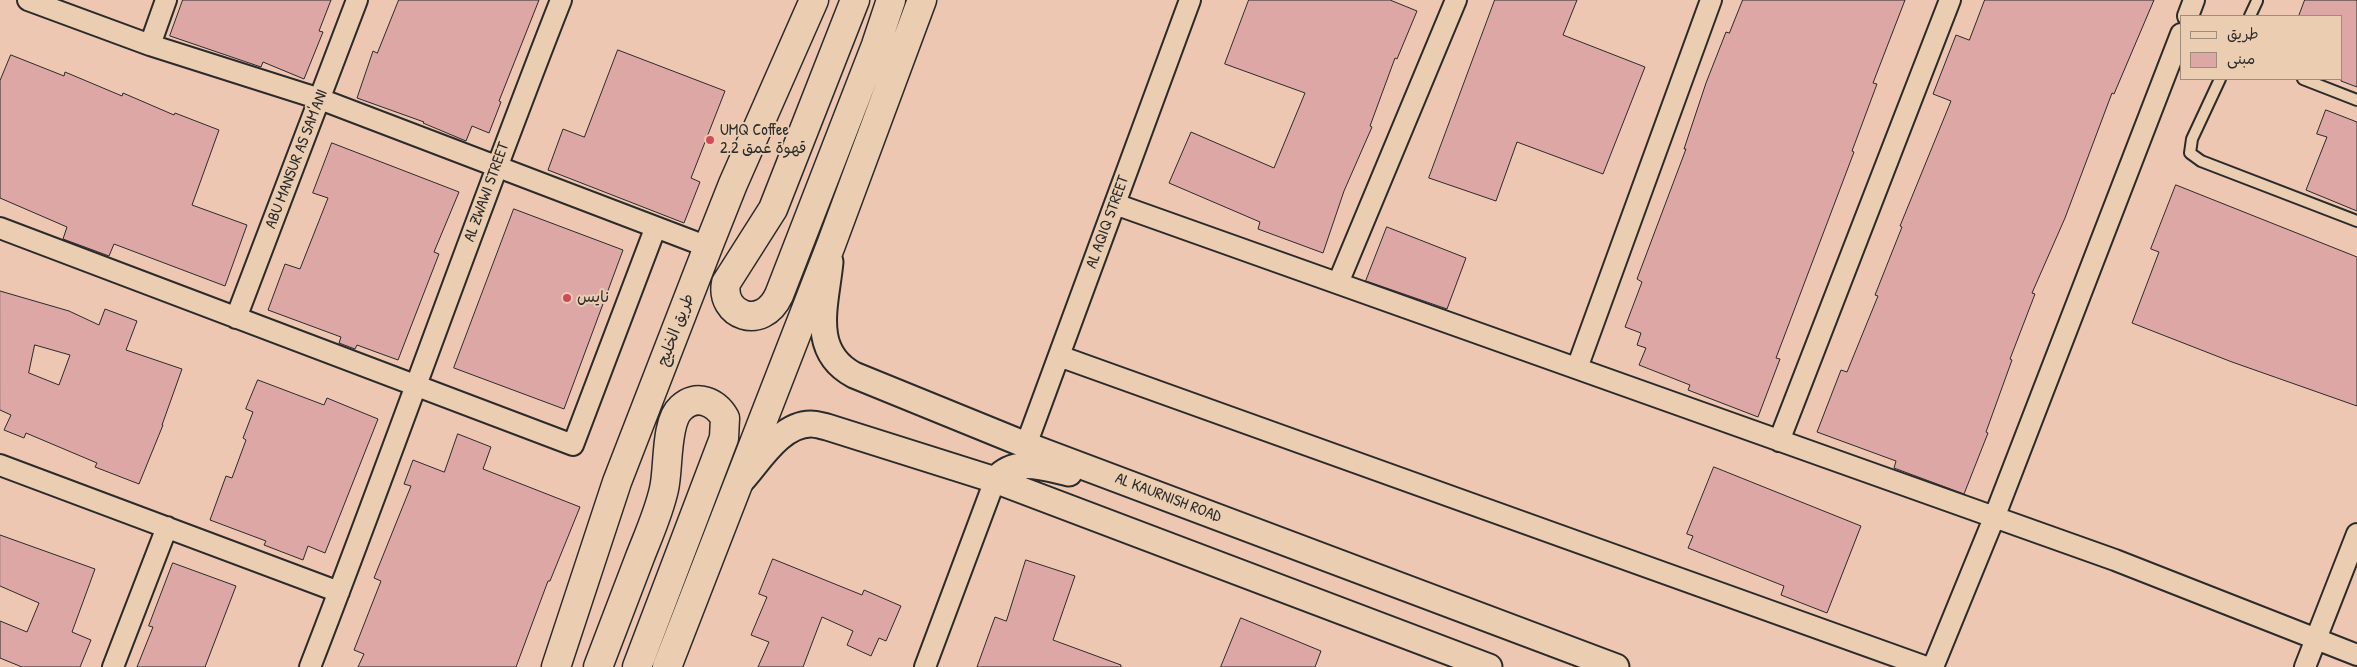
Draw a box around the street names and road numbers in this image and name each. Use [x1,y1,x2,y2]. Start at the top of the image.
street label: ABU MANSUR AS SAM'ANI [262,87,332,231]
street label: AL ZWAWI STREET [460,140,514,244]
street label: AL AQIQ STREET [1082,173,1134,271]
street label: طريق الخليج [653,291,699,369]
street label: AL KAURNISH ROAD [1112,469,1224,527]

